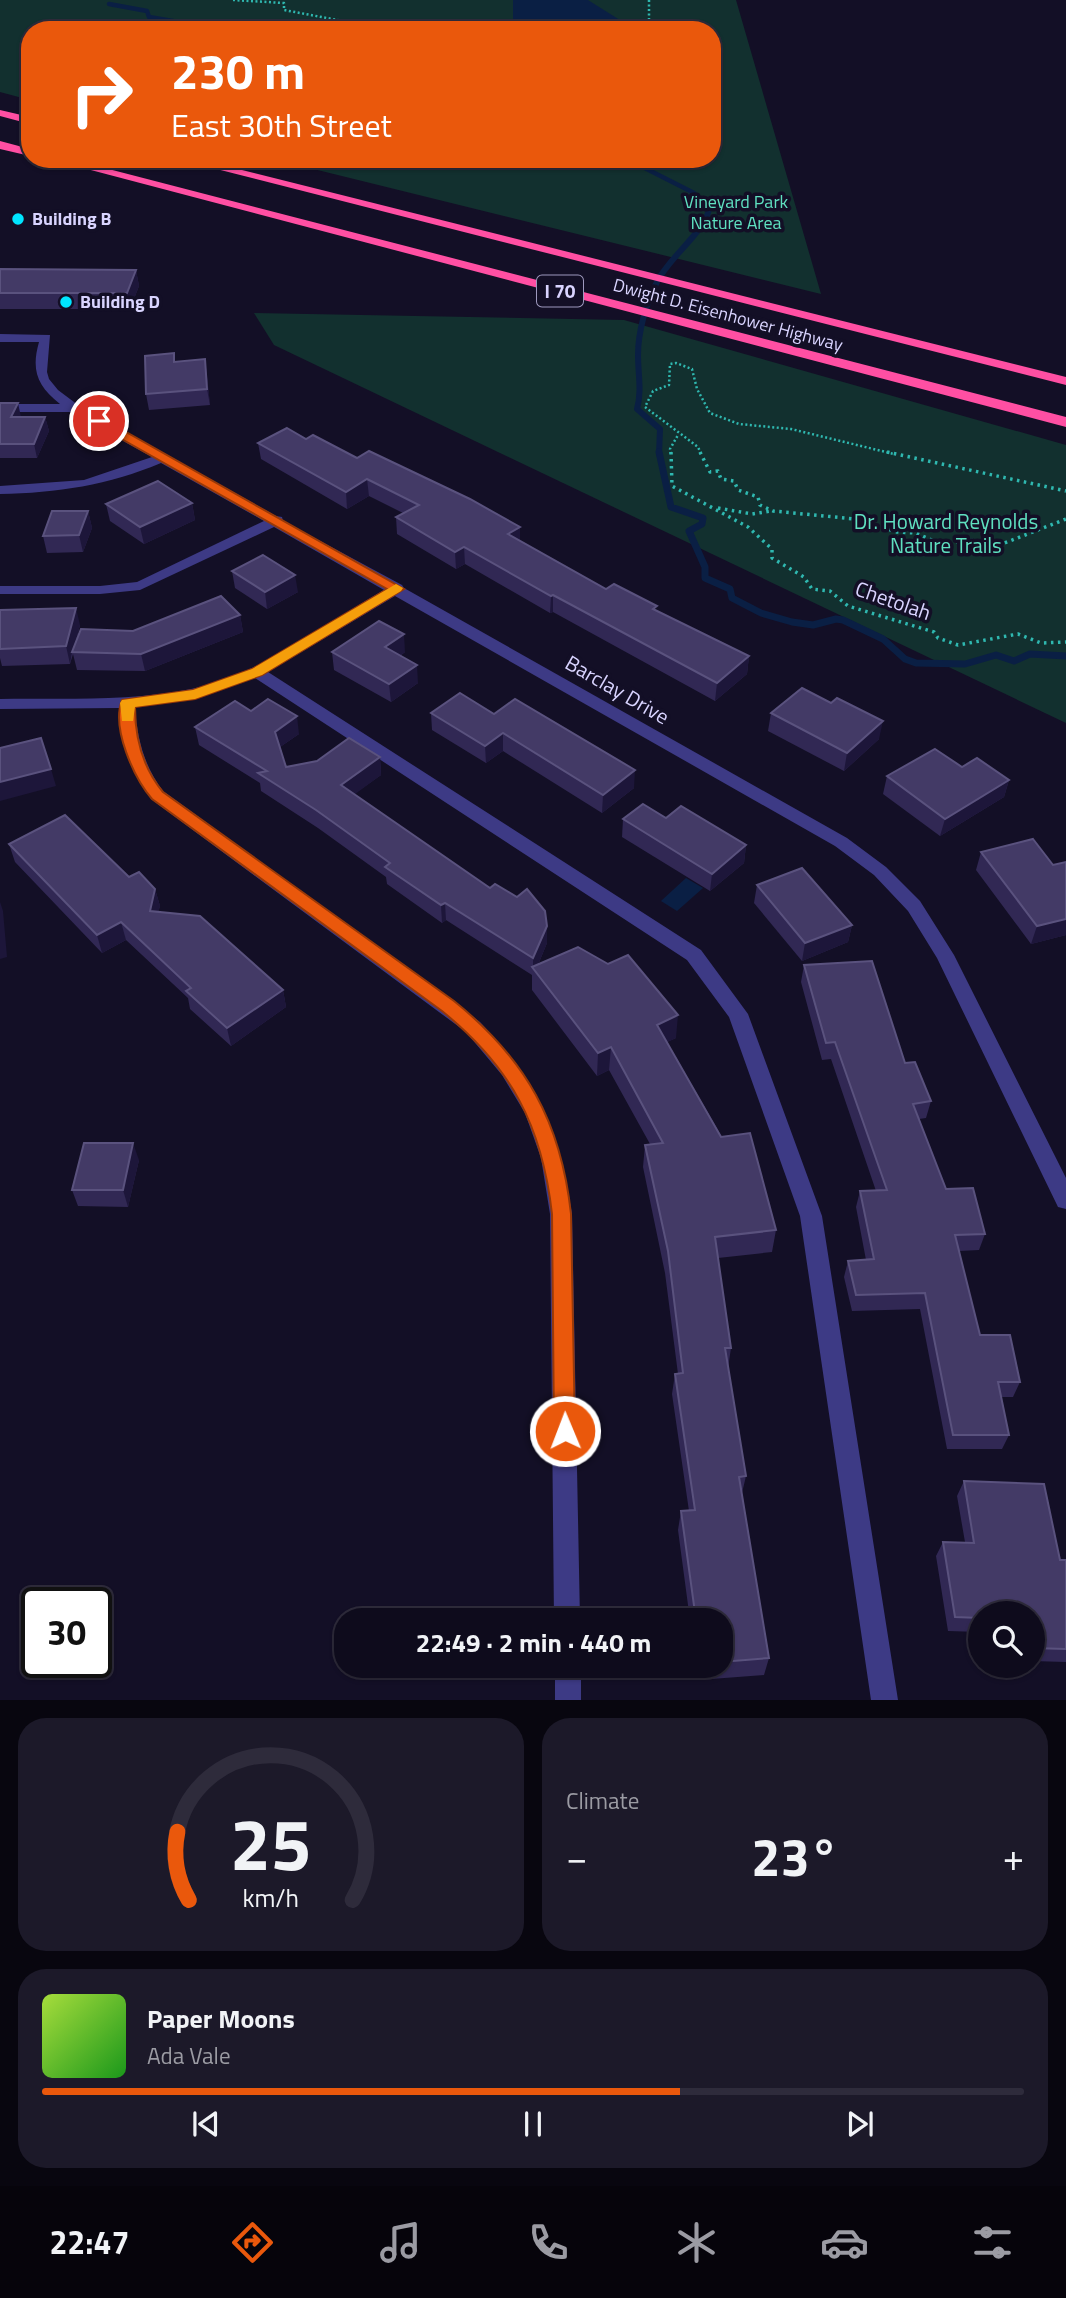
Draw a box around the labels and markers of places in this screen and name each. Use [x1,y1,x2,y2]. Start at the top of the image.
place label: Building B [32,205,111,232]
marker: Building B [10,211,26,227]
place label: Building D [80,288,160,315]
marker: Building D [58,294,74,310]
pin [69,391,129,451]

